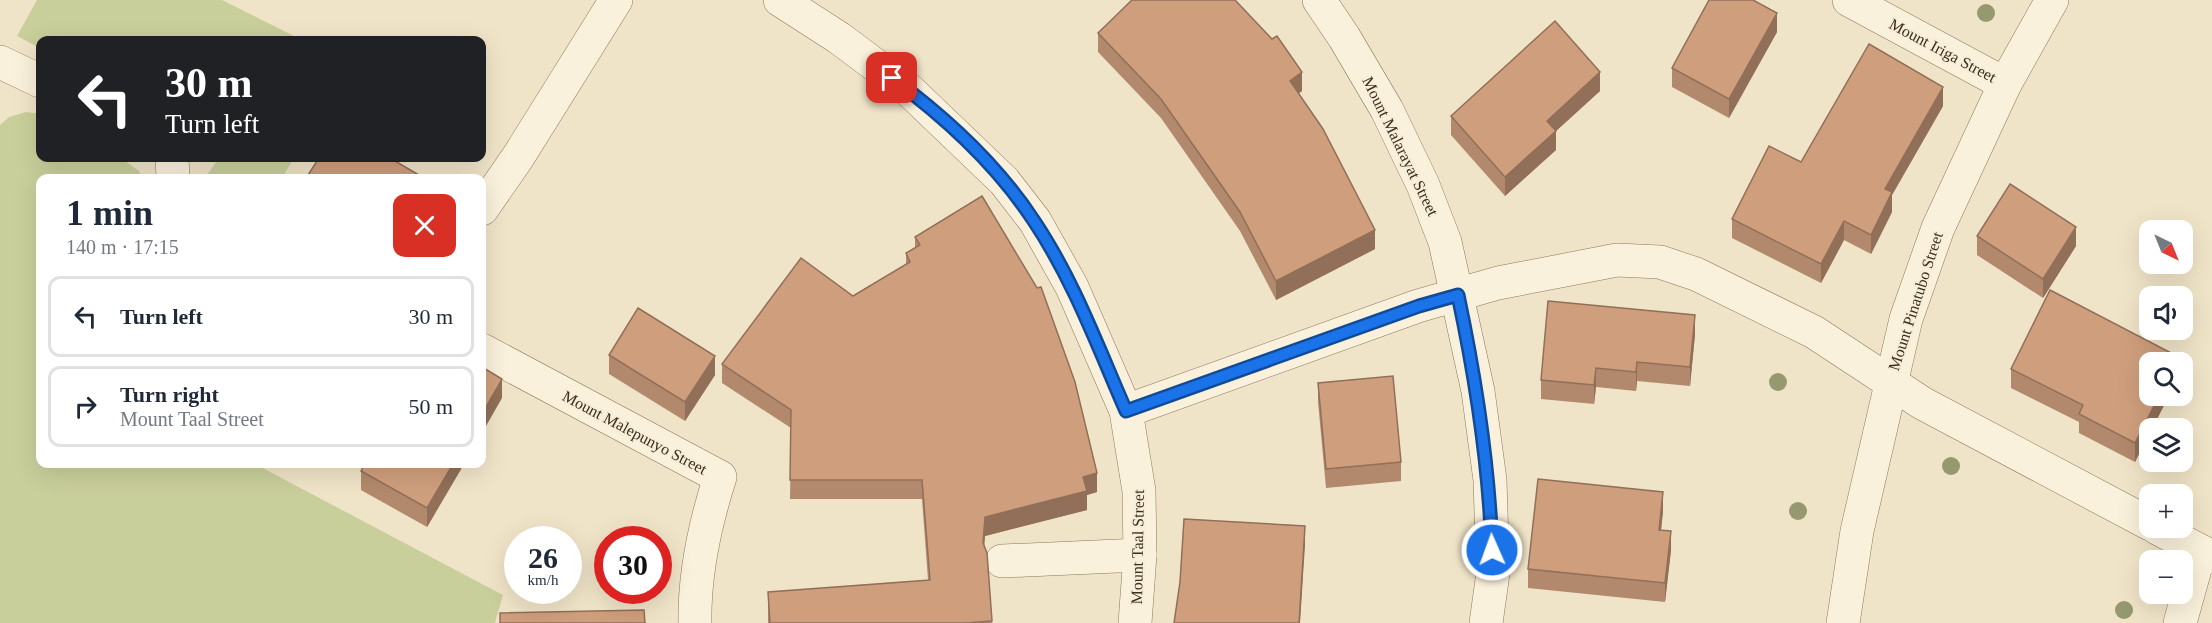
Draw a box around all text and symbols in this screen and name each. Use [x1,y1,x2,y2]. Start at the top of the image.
street label: Mount Iriga Street [1886,15,1999,87]
pin [866,52,917,103]
icon: left [66,60,144,138]
text: 30 m [165,60,253,106]
icon: arrive [875,61,908,94]
street label: Mount Malarayat Street [1359,74,1442,220]
text: Turn left [165,109,259,139]
text: 1 min [66,193,153,233]
button: close [393,194,456,257]
north arrow [2139,220,2193,274]
map controls [2139,220,2193,604]
street label: Mount Pinatubo Street [1885,229,1946,373]
text: 140 m · 17:15 [66,236,179,258]
button: sound [2139,286,2193,340]
icon: left [69,300,102,333]
text: Turn left [120,304,203,329]
text: 30 m [408,304,453,329]
button: search [2139,352,2193,406]
text: Turn right [120,382,219,407]
street label: Mount Malepunyo Street [559,387,710,479]
icon: right [69,390,102,423]
text: 50 m [408,394,453,419]
text: Mount Taal Street [120,408,264,430]
button: layers [2139,418,2193,472]
button: + [2139,484,2193,538]
street label: Mount Taal Street [1128,489,1147,605]
position arrow [1460,518,1524,582]
speed limit sign: 30 [594,526,672,604]
text: 26 [528,541,558,574]
button: − [2139,550,2193,604]
text: km/h [528,572,558,588]

